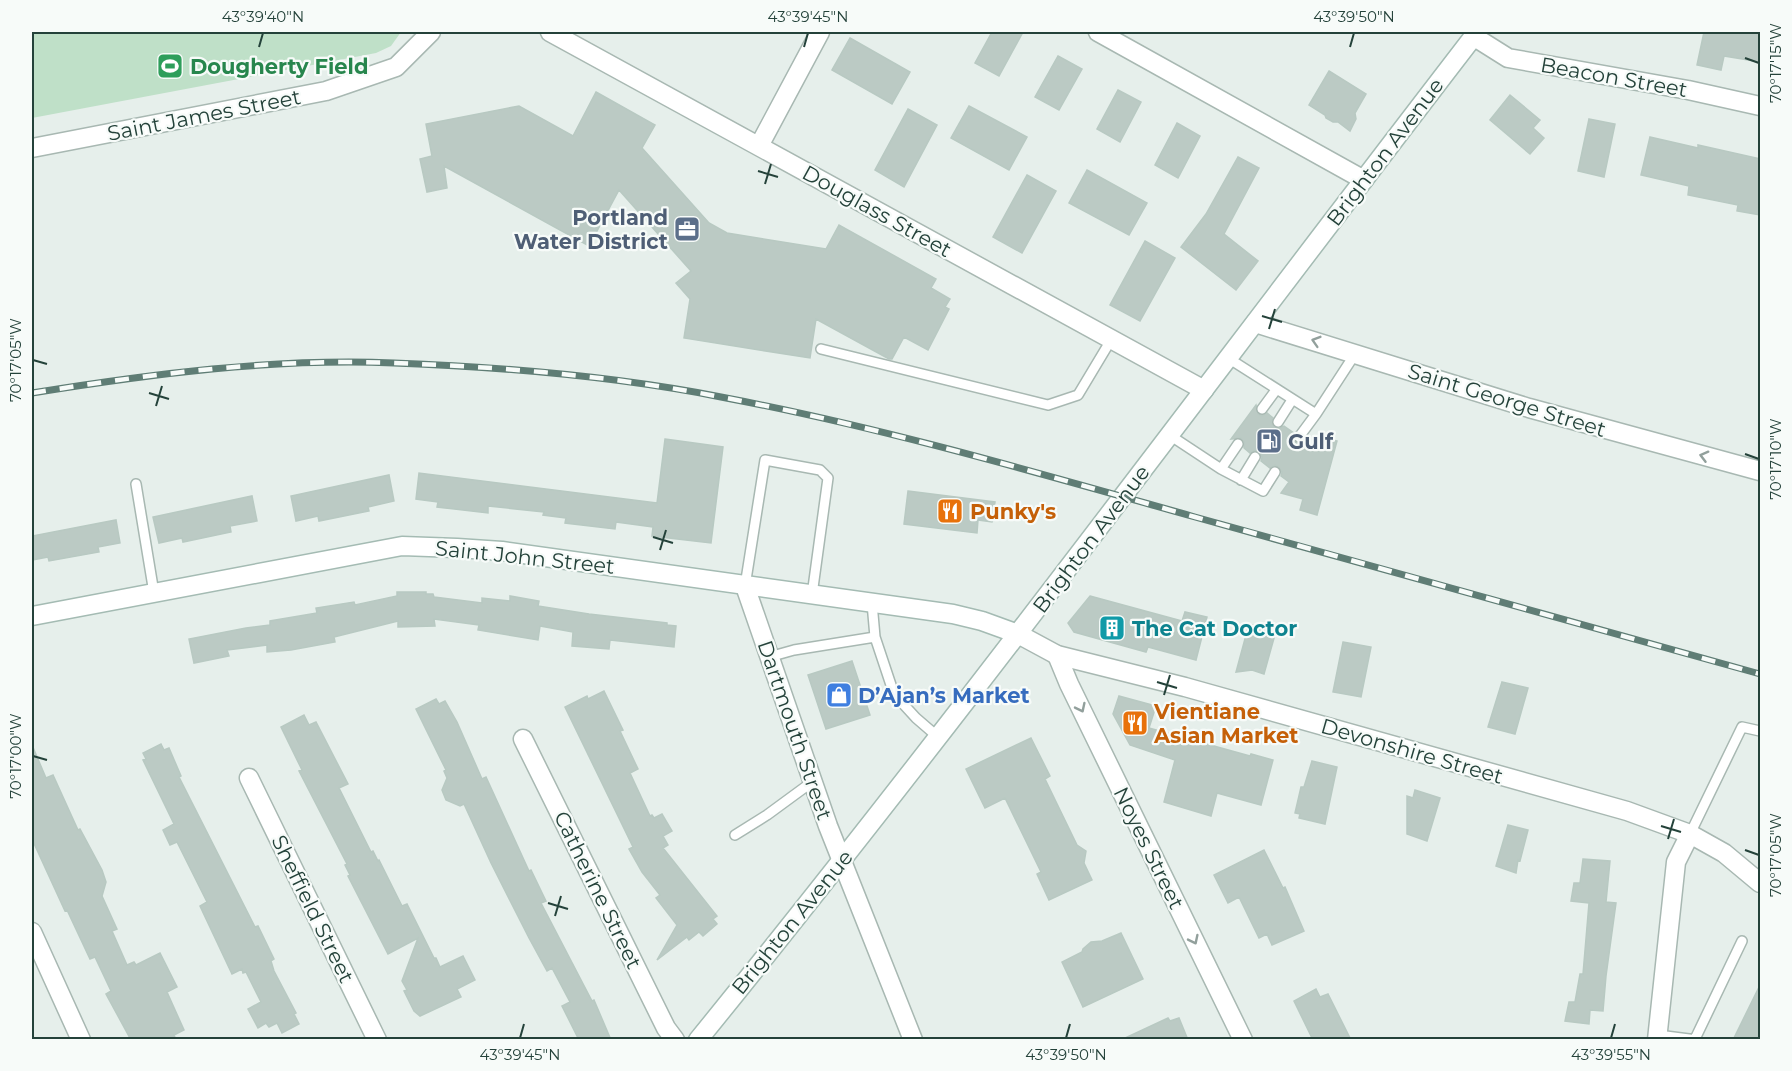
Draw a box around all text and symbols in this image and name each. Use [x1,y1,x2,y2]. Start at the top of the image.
text: 43°39'40"N [222,7,304,26]
text: 43°39'45"N [768,7,848,26]
text: 43°39'50"N [1313,7,1395,26]
text: 70°17'15"W [1766,23,1785,103]
sports icon: Dougherty Field [155,51,185,81]
street label: Beacon Street [1539,52,1689,102]
place label: Dougherty Field [190,54,368,79]
street label: Brighton Avenue [1321,73,1449,231]
street label: Saint James Street [105,84,303,146]
street label: Douglass Street [798,160,956,262]
place label: Portland Water District [514,205,668,254]
office icon: Portland Water District [672,214,702,244]
text: 70°17'05"W [6,318,25,402]
one-way arrow [1311,336,1322,348]
street label: Saint George Street [1405,358,1609,442]
text: 70°17'10"W [1766,418,1785,500]
fuel station icon: Gulf [1254,426,1284,456]
place label: Gulf [1288,429,1334,454]
one-way arrow [1699,451,1709,464]
street label: Brighton Avenue [1027,460,1155,618]
restaurant icon: Punky's [935,496,965,526]
place label: Punky's [970,499,1056,524]
street label: Saint John Street [434,535,616,579]
building icon: The Cat Doctor [1097,613,1127,643]
place label: The Cat Doctor [1132,616,1297,641]
street label: Dartmouth Street [753,637,837,823]
shop icon: D’Ajan’s Market [824,680,854,710]
place label: D’Ajan’s Market [858,683,1030,708]
place label: Vientiane Asian Market [1153,699,1299,748]
one-way arrow [1073,702,1085,713]
restaurant icon: Vientiane Asian Market [1120,708,1150,738]
text: 70°17'00"W [6,713,25,799]
street label: Devonshire Street [1318,713,1506,789]
street label: Noyes Street [1109,783,1189,913]
street label: Catherine Street [549,807,647,973]
text: 70°17'05"W [1766,813,1785,897]
street label: Sheffield Street [266,831,360,987]
street label: Brighton Avenue [726,845,858,999]
one-way arrow [1187,934,1199,945]
text: 43°39'45"N [480,1045,560,1064]
text: 43°39'50"N [1025,1045,1107,1064]
text: 43°39'55"N [1571,1045,1651,1064]

